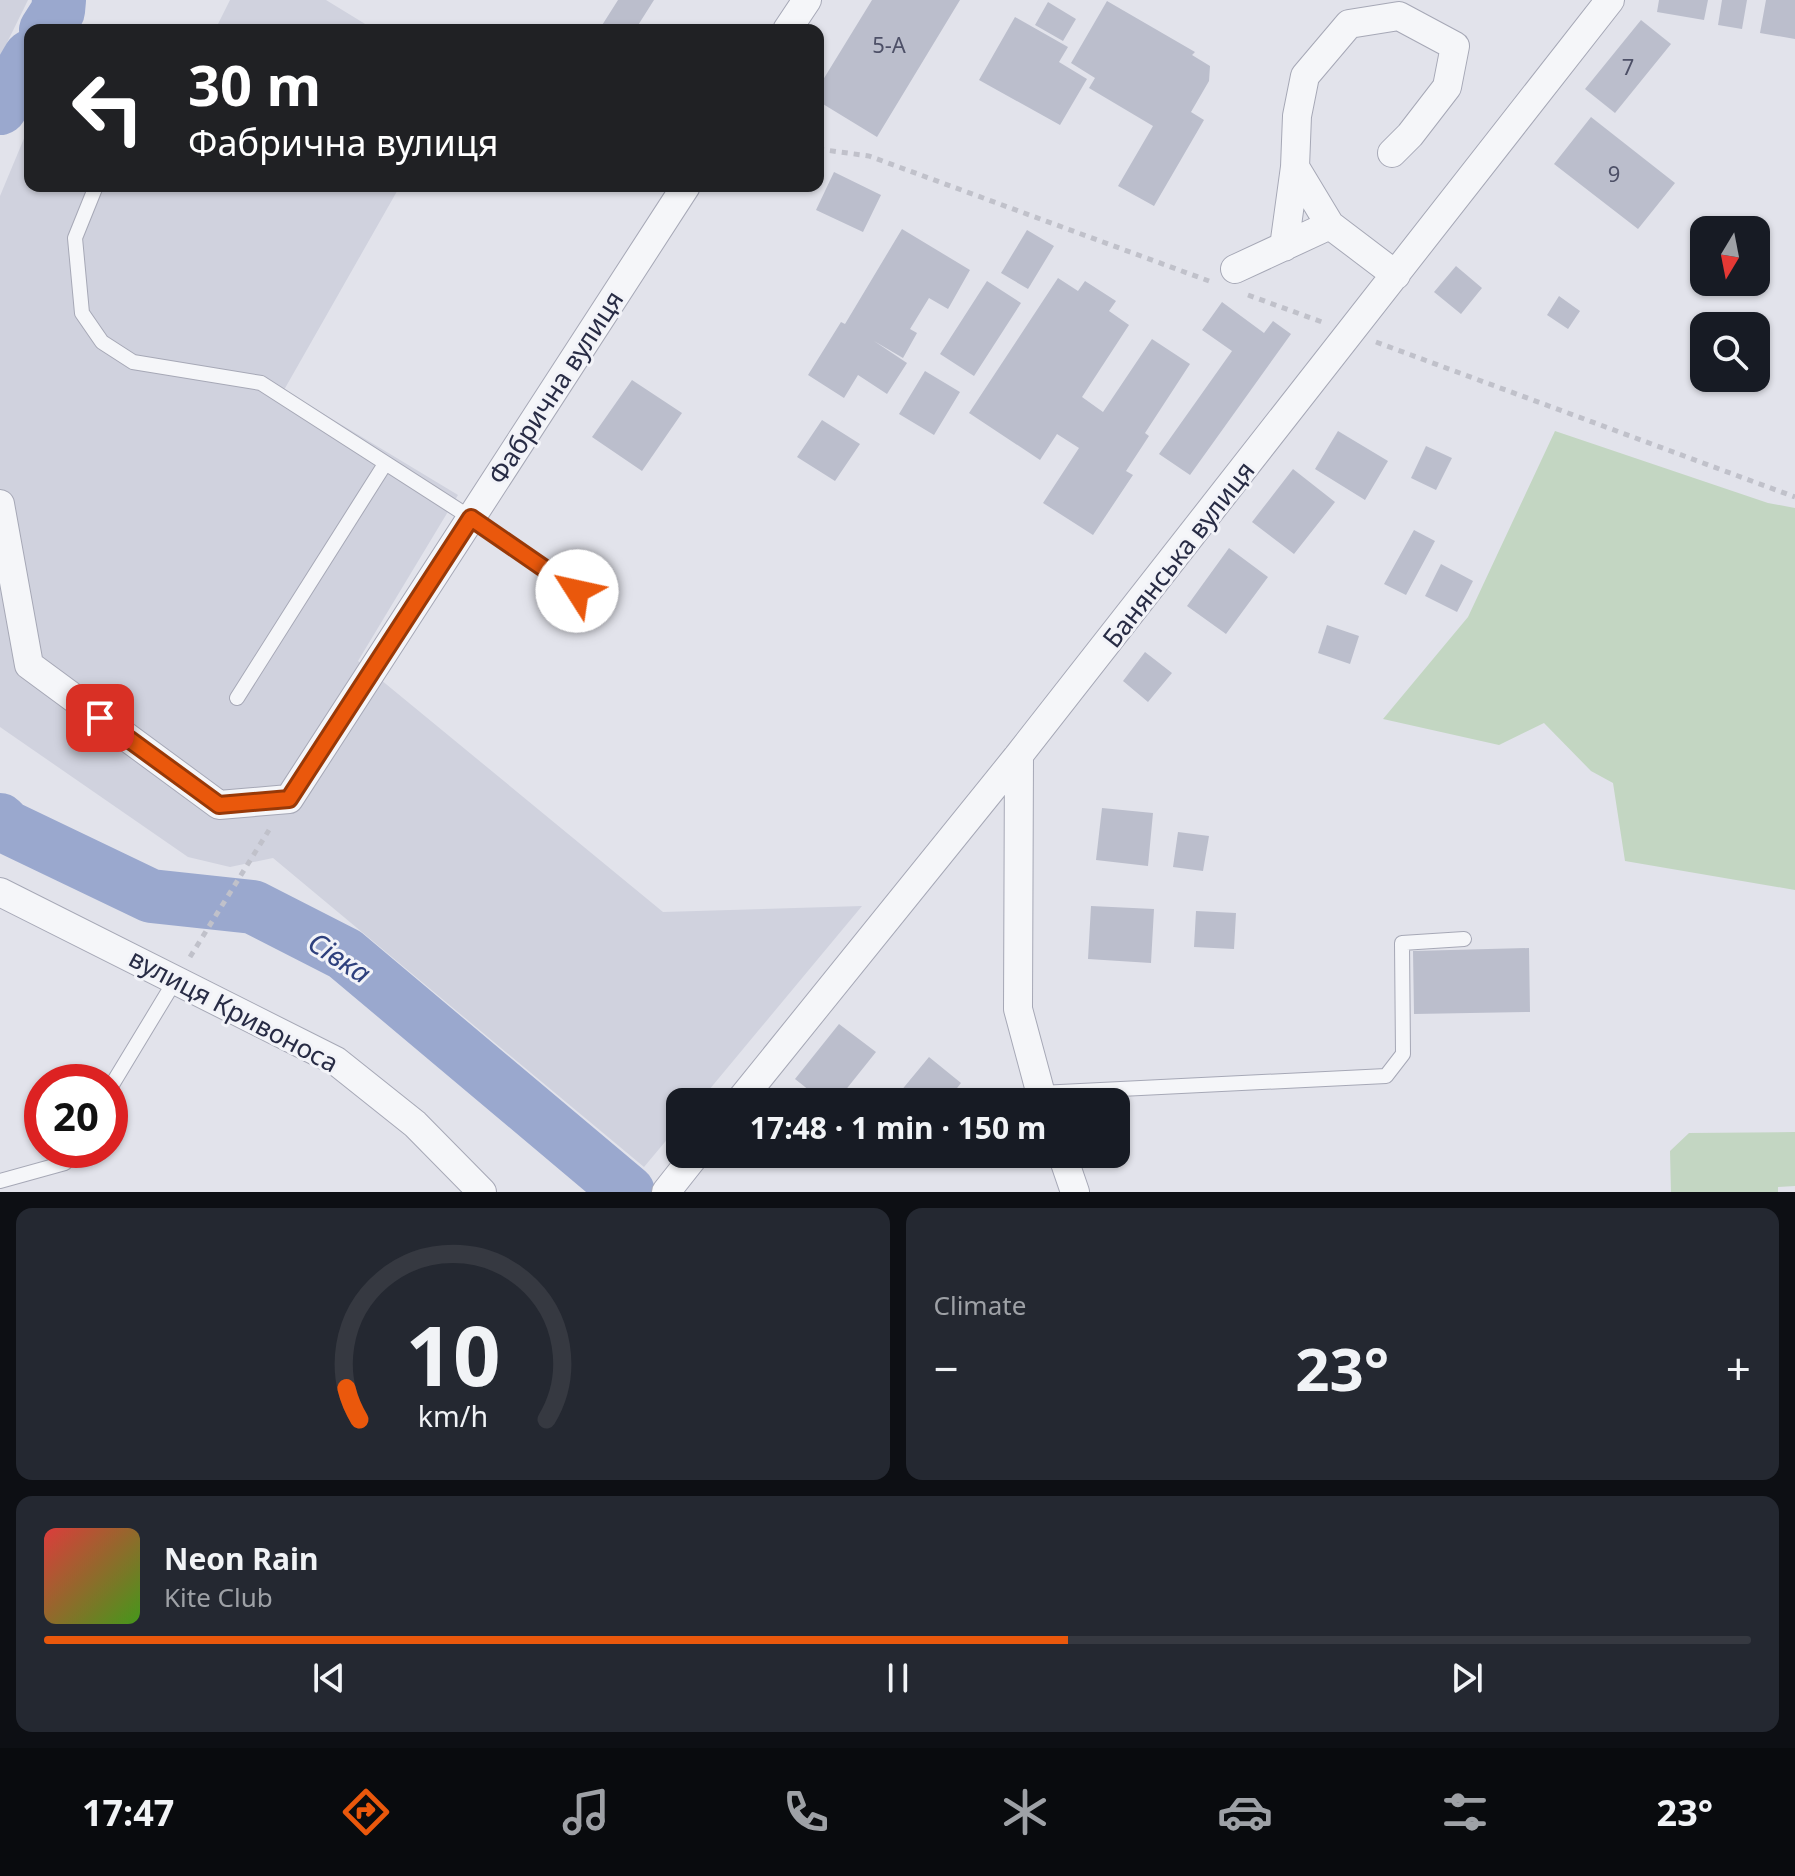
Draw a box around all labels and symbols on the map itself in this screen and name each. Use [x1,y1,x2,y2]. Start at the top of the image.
house number: 5-А [872,29,907,59]
house number: 7 [1622,51,1634,81]
house number: 9 [1608,158,1620,188]
north arrow [1690,216,1770,296]
street label: Фабрична вулиця [479,283,631,491]
street label: Банянська вулиця [1094,453,1262,655]
position arrow [535,549,619,633]
pin [66,684,134,752]
water label: Сівка [301,923,379,991]
street label: вулиця Кривоноса [123,940,345,1080]
speed limit sign: 20 [24,1064,128,1168]

